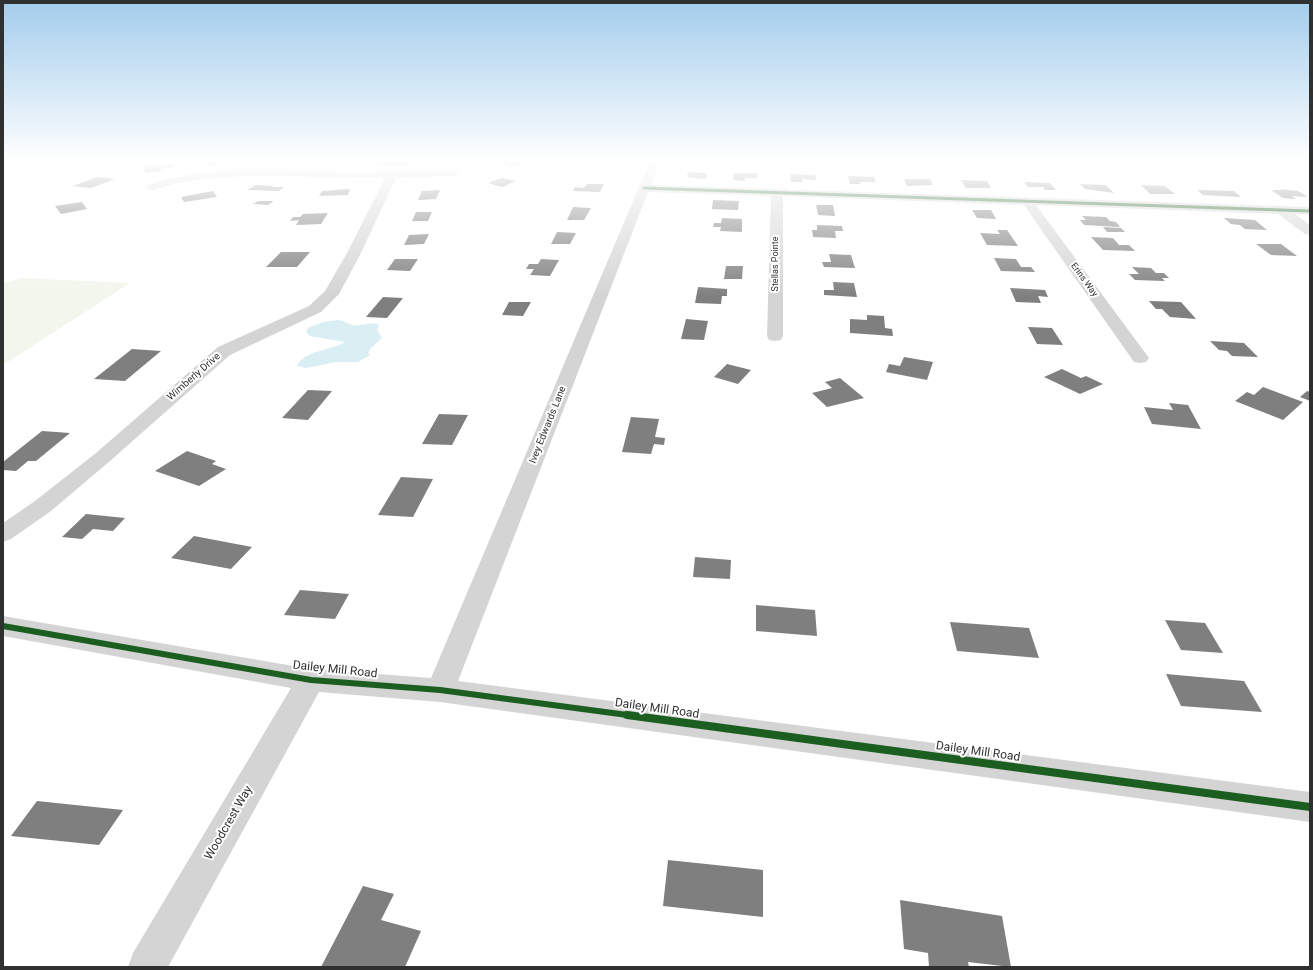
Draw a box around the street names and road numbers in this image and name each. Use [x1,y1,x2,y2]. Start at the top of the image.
street label: Stellas Pointe [771,237,781,291]
street label: Erins Way [1068,261,1100,299]
street label: Wimberly Drive [165,351,223,403]
street label: Ivey Edwards Lane [527,385,569,465]
street label: Dailey Mill Road [292,658,378,682]
street label: Dailey Mill Road [614,696,700,722]
street label: Dailey Mill Road [935,739,1021,765]
street label: Woodcrest Way [202,783,256,863]

